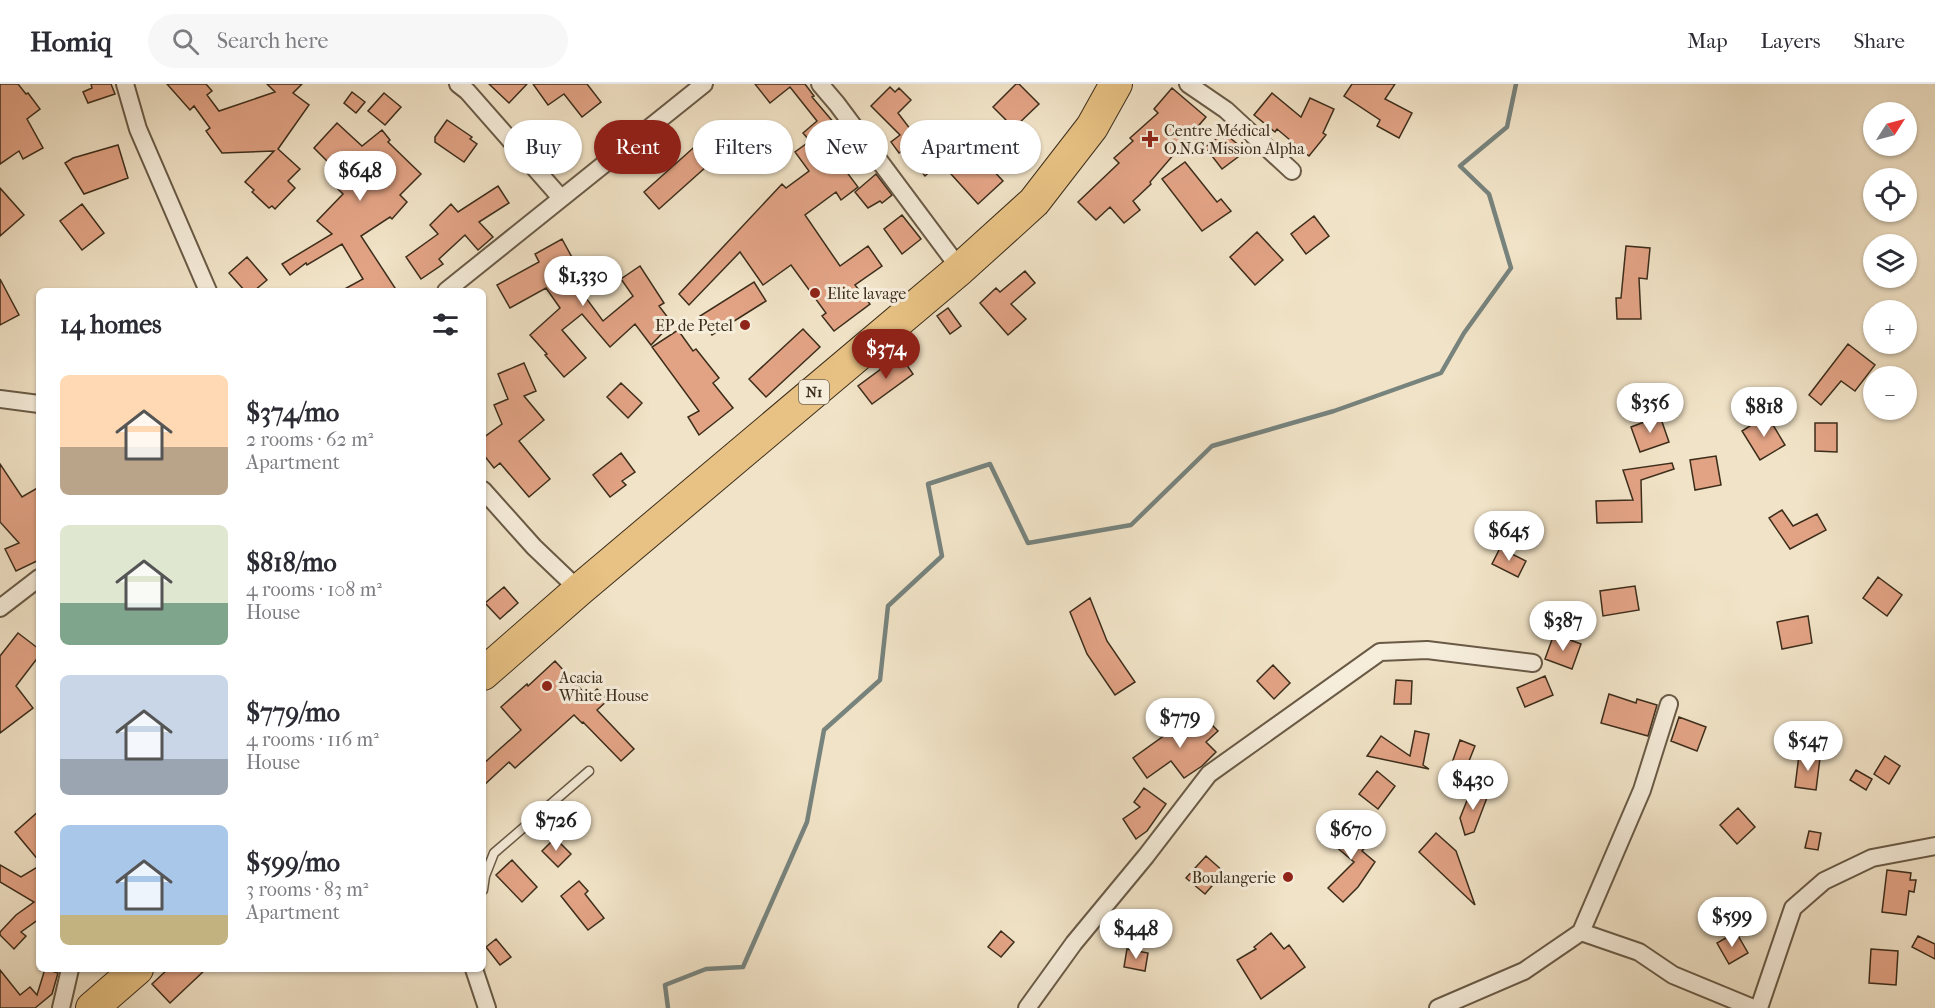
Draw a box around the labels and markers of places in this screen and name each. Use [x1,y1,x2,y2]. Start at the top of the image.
place label: Centre Médical O.N.G Mission Alpha [1164,121,1305,158]
marker: Centre Médical O.N.G Mission Alpha [1141,130,1159,148]
pin: $648 [324,151,396,202]
pin: $1,330 [534,256,632,307]
place label: Elite lavage [827,284,906,303]
marker: Elite lavage [808,286,822,300]
place label: EP de Petel [655,316,734,335]
marker: EP de Petel [738,318,752,332]
pin: $374 [850,329,922,380]
pin: $356 [1614,383,1686,434]
pin: $818 [1728,387,1800,438]
pin: $645 [1473,511,1545,562]
pin: $387 [1527,601,1599,652]
place label: Acacia White House [558,668,649,705]
marker: Acacia White House [540,679,554,693]
pin: $779 [1144,698,1216,749]
pin: $547 [1772,721,1844,772]
pin: $430 [1437,760,1509,811]
pin: $726 [520,801,592,852]
pin: $670 [1315,810,1387,861]
place label: Boulangerie [1192,868,1276,887]
marker: Boulangerie [1281,870,1295,884]
pin: $599 [1696,897,1768,948]
pin: $448 [1100,909,1172,960]

